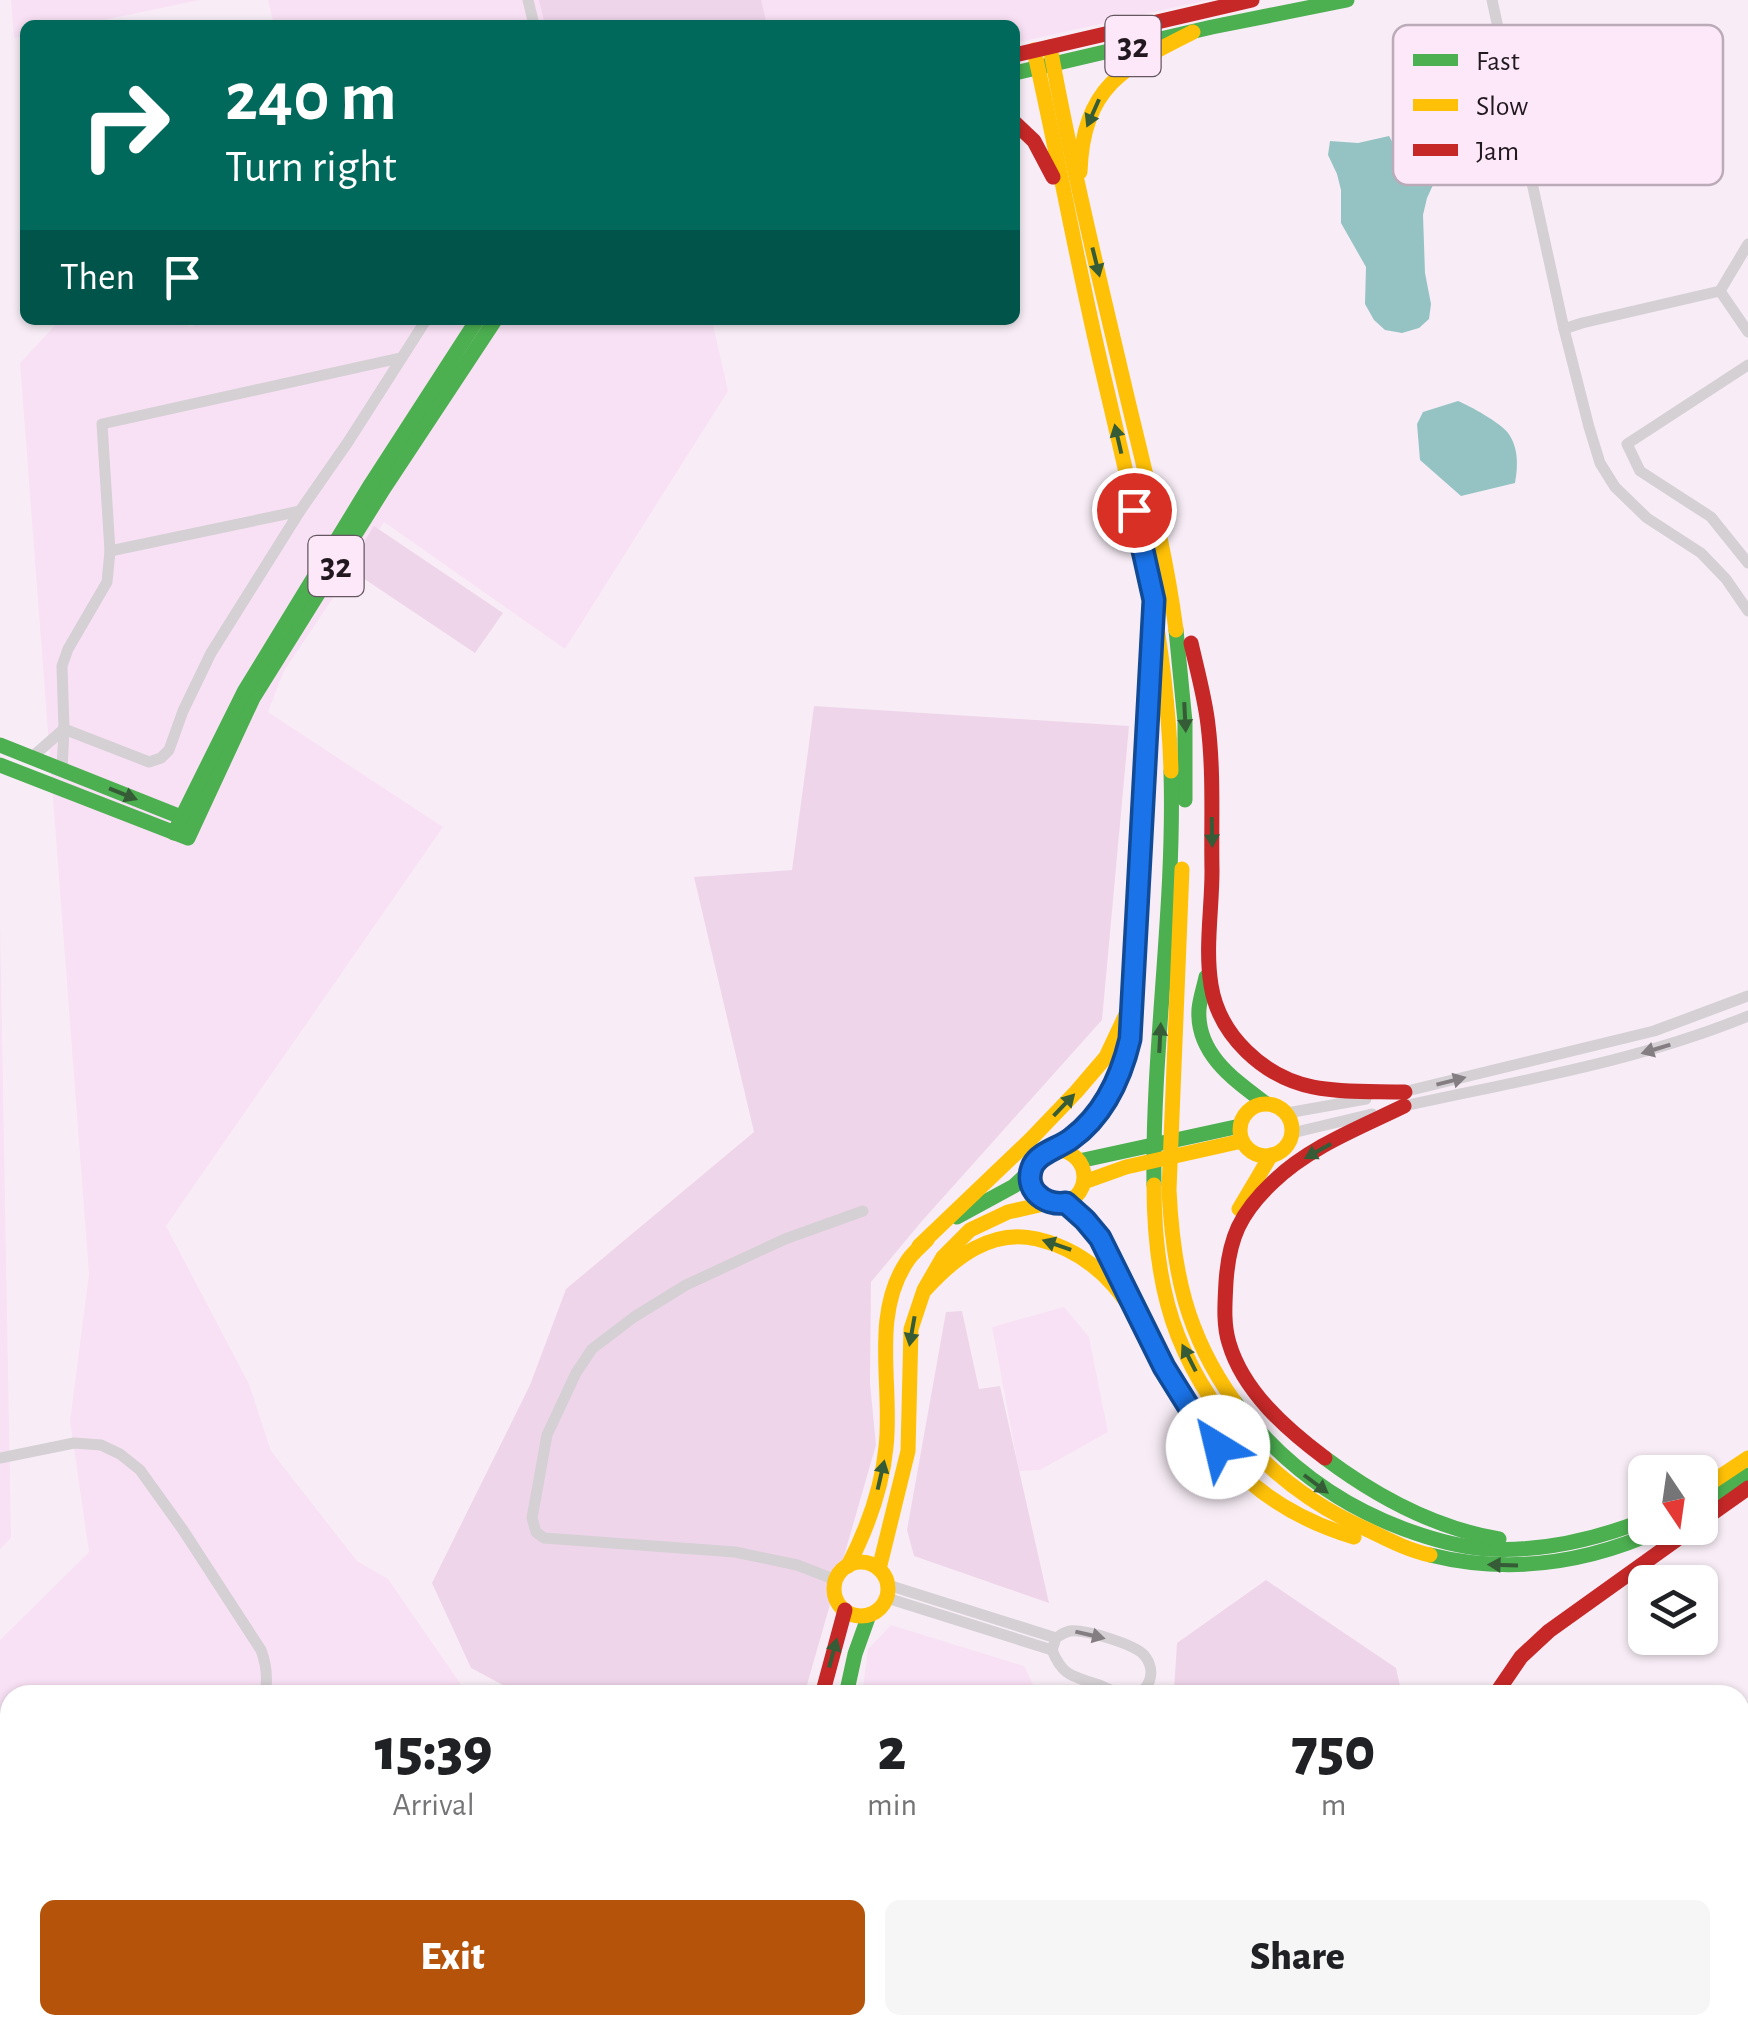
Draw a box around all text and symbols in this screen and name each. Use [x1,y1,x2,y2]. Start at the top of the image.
road number: 32 [1106,16,1160,76]
legend [1393,25,1723,185]
text: Fast [1476,48,1520,76]
icon: right [60,60,190,190]
text: 240 m [225,63,397,133]
text: Slow [1476,93,1528,121]
one-way arrow [1085,98,1101,128]
text: Jam [1476,138,1519,166]
text: Turn right [225,145,397,190]
one-way arrow [1089,247,1104,278]
icon: arrive [155,250,210,305]
text: Then [60,259,135,297]
one-way arrow [1110,423,1125,454]
pin [1092,468,1177,553]
icon: arrive [1107,483,1162,538]
road number: 32 [308,536,364,596]
one-way arrow [1177,702,1193,734]
one-way arrow [108,787,138,803]
one-way arrow [1204,816,1220,848]
one-way arrow [1152,1022,1168,1054]
one-way arrow [1641,1042,1671,1057]
one-way arrow [1436,1073,1467,1088]
one-way arrow [1052,1093,1075,1117]
one-way arrow [1303,1142,1332,1159]
one-way arrow [1042,1236,1072,1251]
one-way arrow [904,1316,919,1347]
one-way arrow [1181,1343,1198,1372]
position arrow [1166,1395,1270,1499]
north arrow [1628,1455,1718,1545]
map controls [1628,1455,1718,1655]
one-way arrow [873,1459,889,1490]
one-way arrow [1303,1473,1329,1493]
one-way arrow [1486,1557,1518,1573]
button: layers [1628,1565,1718,1655]
one-way arrow [1075,1627,1106,1643]
one-way arrow [826,1637,842,1668]
text: 15:39 [375,1721,492,1781]
text: 2 [878,1721,906,1781]
text: 750 [1292,1721,1375,1781]
text: Arrival [392,1789,475,1821]
text: min [867,1789,917,1821]
text: m [1321,1789,1346,1821]
button: Exit [40,1900,865,2015]
button: Share [885,1900,1710,2015]

